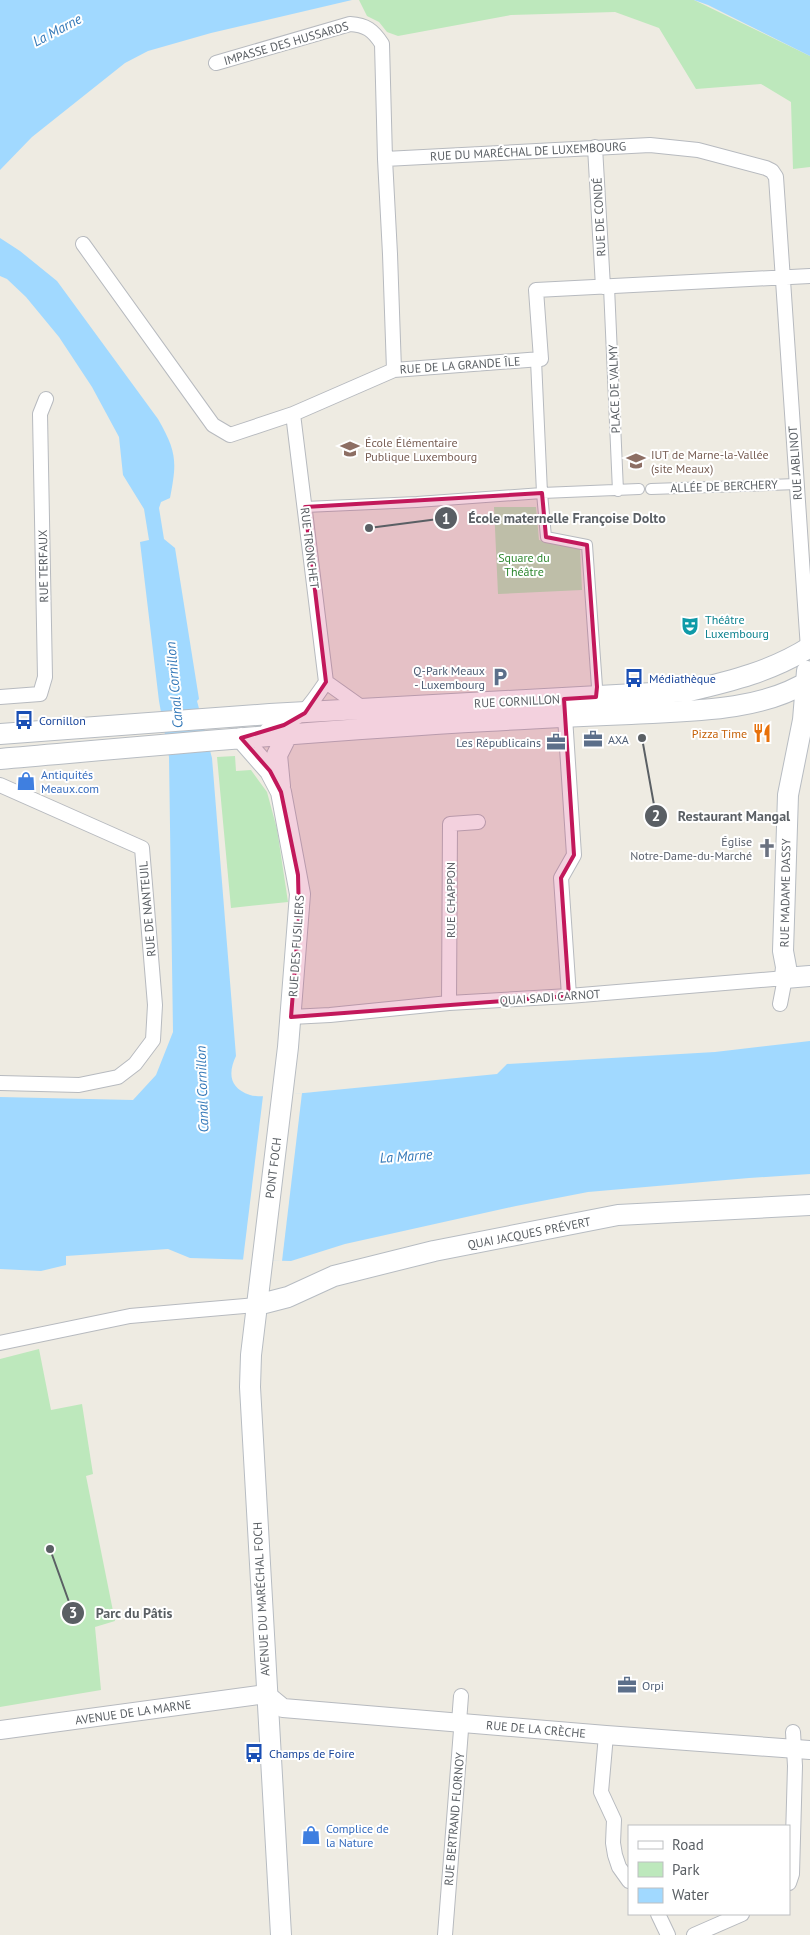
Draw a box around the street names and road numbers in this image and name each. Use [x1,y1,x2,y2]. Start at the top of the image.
street label: IMPASSE DES HUSSARDS [222,18,350,68]
street label: RUE DU MARÉCHAL DE LUXEMBOURG [430,138,626,164]
street label: RUE DE CONDÉ [589,177,609,257]
street label: PLACE DE VALMY [605,344,623,434]
street label: RUE DE LA GRANDE ÎLE [399,353,521,377]
street label: RUE JABLINOT [785,425,805,501]
street label: ALLÉE DE BERCHERY [670,477,778,495]
street label: RUE TRONCHET [298,506,322,590]
street label: RUE TERFAUX [35,529,51,603]
street label: RUE CORNILLON [474,691,560,711]
street label: RUE MADAME DASSY [777,838,793,948]
street label: RUE DE NANTEUIL [135,861,159,957]
street label: RUE CHAPPON [443,862,458,938]
street label: RUE DES FUSILIERS [285,895,307,997]
street label: QUAI SADI CARNOT [499,986,601,1008]
street label: PONT FOCH [262,1137,284,1199]
street label: QUAI JACQUES PRÉVERT [466,1214,592,1252]
street label: AVENUE DU MARÉCHAL FOCH [249,1522,273,1676]
street label: AVENUE DE LA MARNE [74,1696,192,1728]
street label: RUE DE LA CRÈCHE [486,1717,586,1741]
street label: RUE BERTRAND FLORNOY [441,1752,467,1886]

